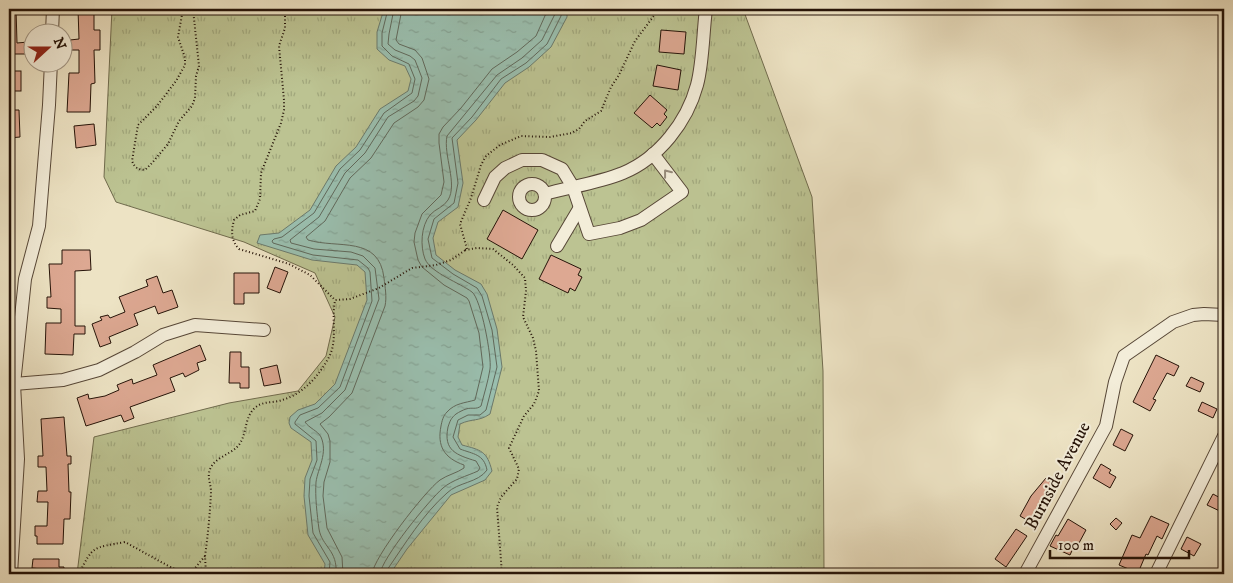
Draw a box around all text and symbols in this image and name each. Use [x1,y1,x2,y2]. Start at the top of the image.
north arrow [22,22,72,72]
text: N [49,35,70,53]
one-way arrow [665,170,673,179]
street label: Burnside Avenue [1020,418,1096,534]
scale bar [1050,528,1189,560]
text: 100 m [1058,536,1094,555]

